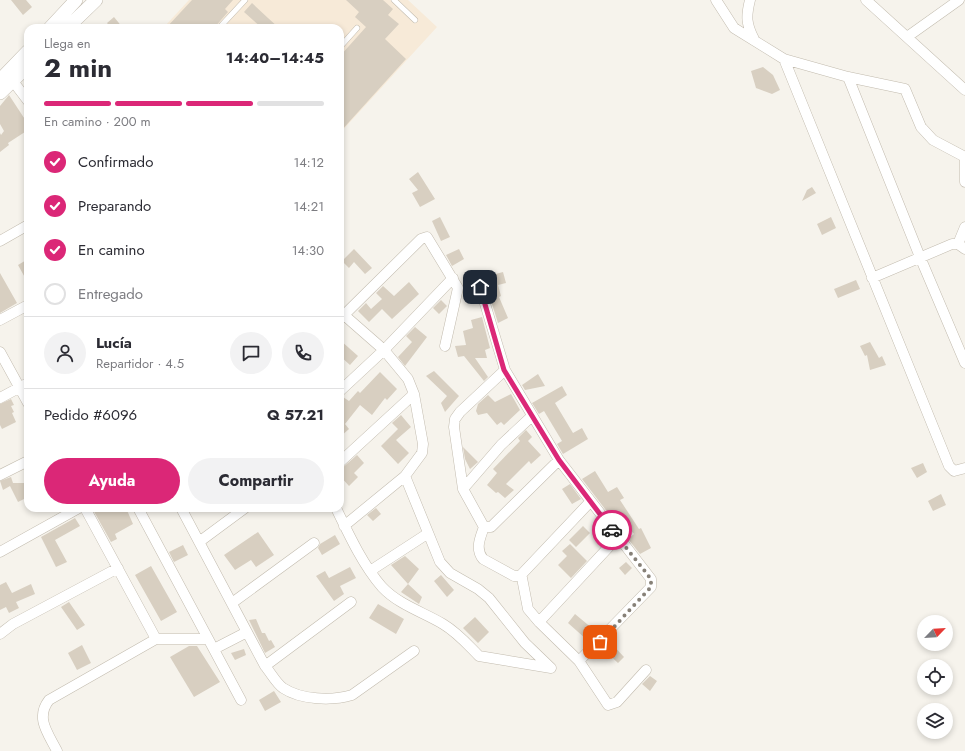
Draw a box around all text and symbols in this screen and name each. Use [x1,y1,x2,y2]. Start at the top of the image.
text: Llega en [44,34,91,53]
text: 14:40–14:45 [226,47,324,69]
text: 2 min [44,49,112,87]
text: En camino · 200 m [44,112,151,131]
icon: check [44,151,66,173]
text: Confirmado [78,151,153,173]
text: 14:12 [293,153,324,172]
icon: check [44,195,66,217]
text: Preparando [78,195,151,217]
text: 14:21 [293,197,324,216]
icon: check [44,239,66,261]
text: En camino [78,239,145,261]
text: 14:30 [292,241,324,260]
pin [463,270,497,304]
icon: home [469,276,491,298]
text: Entregado [78,283,143,305]
button: person [44,332,86,374]
text: Lucía [96,332,132,354]
button: chat [230,332,272,374]
button: phone [282,332,324,374]
text: Repartidor · 4.5 [96,354,184,373]
text: Pedido #6096 [44,404,137,426]
text: Q 57.21 [267,404,324,426]
button: Ayuda [44,458,180,504]
button: Compartir [188,458,324,504]
courier [592,510,632,550]
icon: car [601,519,623,541]
north arrow [917,615,953,651]
map controls [917,615,953,739]
pin [583,625,617,659]
icon: bag [589,631,611,653]
button: locate [917,659,953,695]
button: layers [917,703,953,739]

